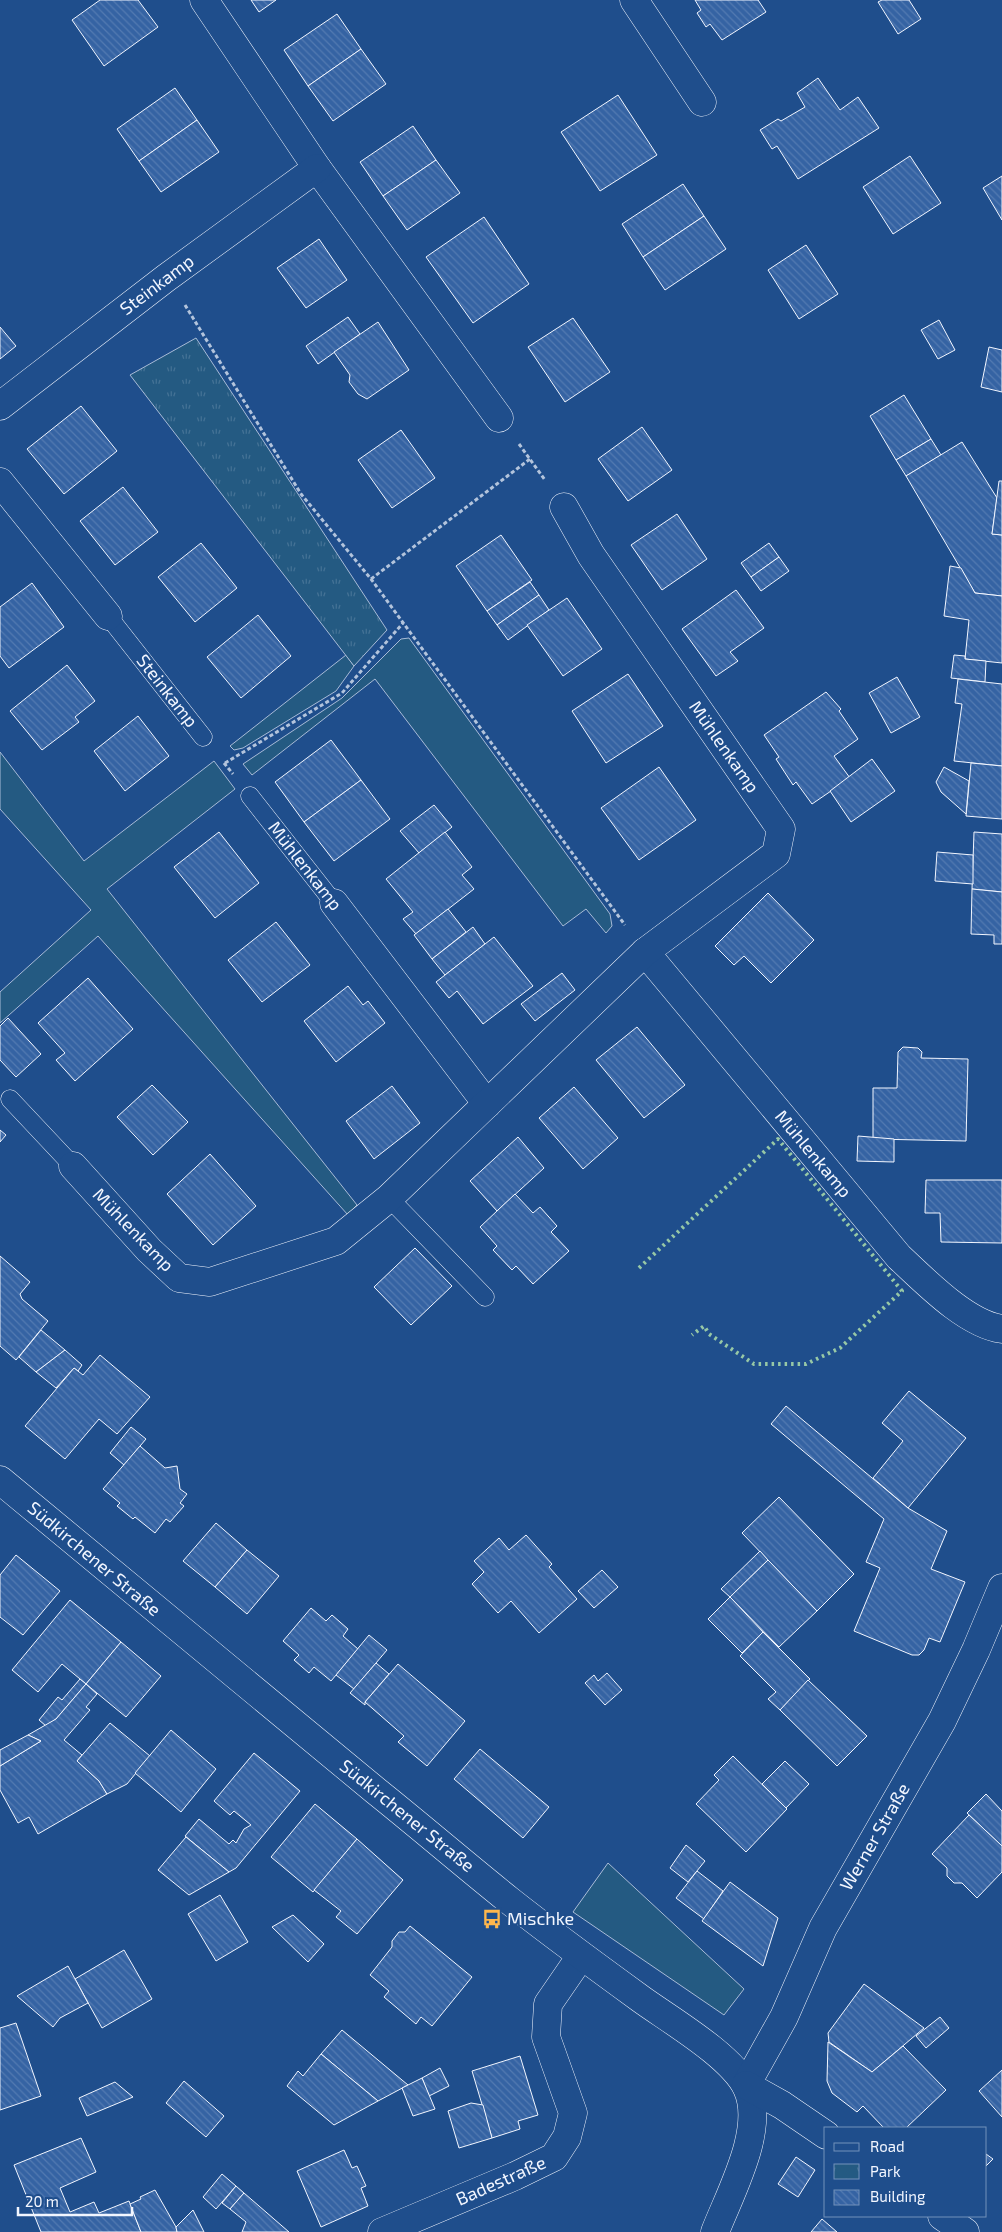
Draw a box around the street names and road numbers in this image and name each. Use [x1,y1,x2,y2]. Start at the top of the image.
street label: Steinkamp [115,249,198,319]
street label: Steinkamp [132,649,203,731]
street label: Mühlenkamp [685,696,765,797]
street label: Mühlenkamp [264,816,347,914]
street label: Mühlenkamp [771,1105,857,1202]
street label: Mühlenkamp [89,1183,179,1276]
street label: Südkirchener Straße [24,1496,166,1620]
street label: Südkirchener Straße [336,1754,479,1876]
street label: Werner Straße [835,1779,914,1894]
street label: Badestraße [452,2151,549,2210]

